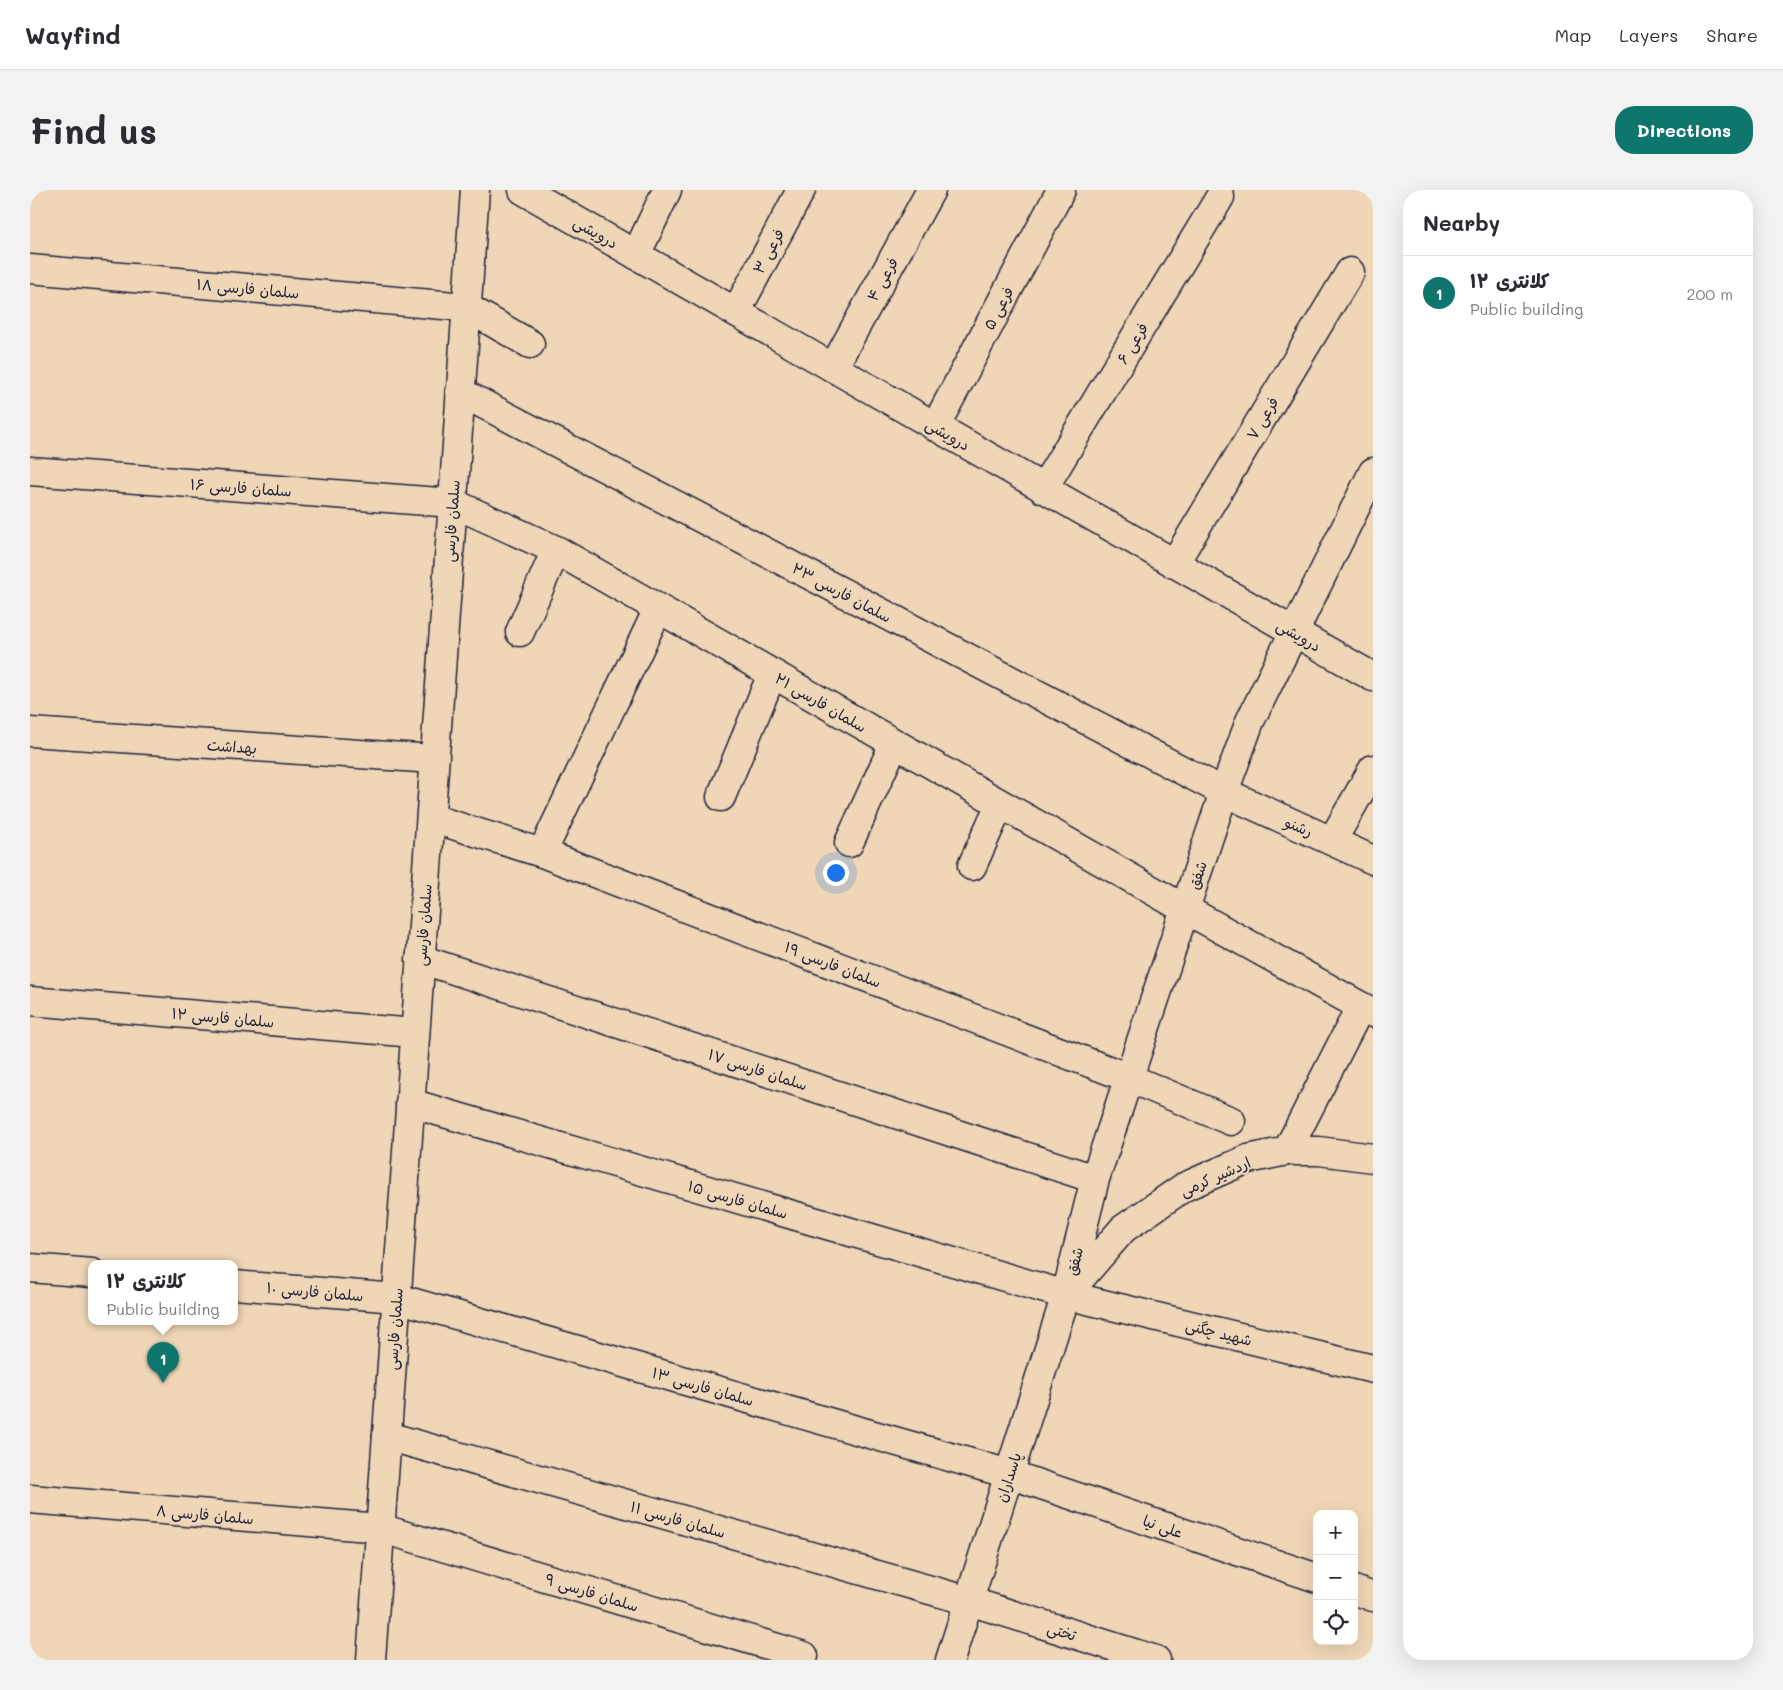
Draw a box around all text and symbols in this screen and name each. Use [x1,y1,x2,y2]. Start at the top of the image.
text: Wayfind [25,19,121,50]
text: Map [1555,23,1591,47]
text: Layers [1619,23,1678,47]
text: Share [1706,23,1758,47]
button: Directions [1615,106,1753,154]
text: Find us [30,107,157,153]
text: Nearby [1423,209,1500,236]
street label: درویشی [570,211,622,254]
street label: فرعی ۳ [748,225,789,277]
street label: فرعی ۴ [862,254,903,305]
text: کلانتری ۱۲ [1470,268,1549,293]
street label: سلمان فارسی ۱۸ [196,274,300,303]
street label: فرعی ۵ [978,283,1019,334]
text: 1 [1435,283,1443,304]
text: 200 m [1686,283,1733,304]
text: Public building [1470,298,1583,319]
street label: فرعی ۶ [1112,319,1153,368]
street label: فرعی ۷ [1241,393,1283,444]
street label: درویشی [922,413,974,456]
street label: سلمان فارسی ۱۶ [189,473,292,502]
street label: سلمان فارسی [438,479,465,563]
street label: سلمان فارسی ۲۳ [788,557,895,627]
street label: درویشی [1273,614,1325,657]
street label: سلمان فارسی ۲۱ [771,668,871,737]
street label: بهداشت [206,734,258,758]
street label: رشنو [1281,811,1316,842]
street label: شفق [1183,858,1211,892]
your location [823,860,849,886]
street label: سلمان فارسی [410,883,437,967]
street label: سلمان فارسی ۱۹ [781,936,884,993]
street label: سلمان فارسی ۱۲ [171,1003,275,1032]
street label: سلمان فارسی ۱۷ [705,1044,810,1095]
street label: اردشیر کرمی [1176,1152,1254,1201]
street label: سلمان فارسی ۱۵ [685,1175,790,1224]
street label: شفق [1061,1245,1087,1277]
popup [88,1260,238,1325]
text: کلانتری ۱۲ [106,1268,186,1293]
street label: سلمان فارسی ۱۰ [265,1277,364,1306]
street label: سلمان فارسی [381,1287,408,1371]
text: Public building [106,1298,220,1319]
street label: شهید چگنی [1183,1314,1254,1351]
pin: 1 [147,1342,179,1383]
street label: سلمان فارسی ۱۳ [650,1362,756,1411]
street label: پاسداران [991,1450,1026,1505]
street label: سلمان فارسی ۱۱ [628,1496,728,1543]
street label: سلمان فارسی ۸ [155,1500,255,1529]
street label: علی نیا [1140,1510,1186,1543]
map controls [1313,1510,1358,1645]
button: + [1313,1510,1358,1555]
button: − [1313,1555,1358,1600]
street label: سلمان فارسی ۹ [543,1568,641,1617]
button: locate [1313,1600,1358,1645]
street label: تختی [1045,1617,1079,1646]

